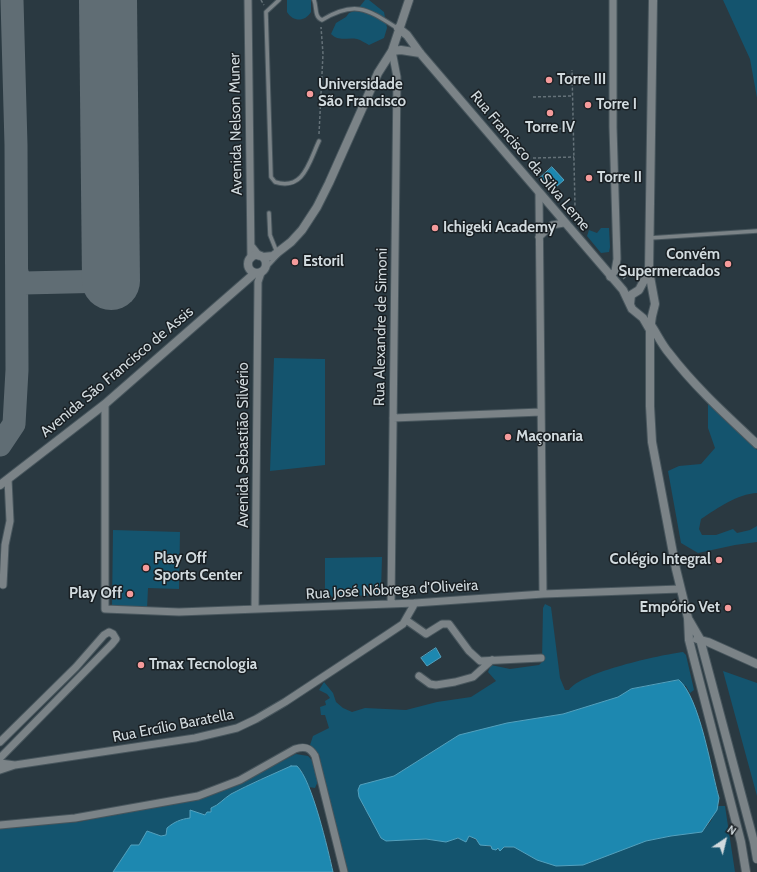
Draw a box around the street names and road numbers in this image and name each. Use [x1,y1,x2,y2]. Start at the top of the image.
street label: Avenida Nelson Muner [226,53,246,195]
street label: Rua Francisco da Silva Leme [466,87,594,235]
street label: Rua Alexandre de Simoni [371,248,391,406]
street label: Avenida São Francisco de Assis [37,303,197,441]
street label: Avenida Sebastião Silvério [235,362,253,528]
street label: Rua José Nóbrega d'Oliveira [305,576,479,604]
street label: Rua Ercílio Baratella [111,705,235,747]

